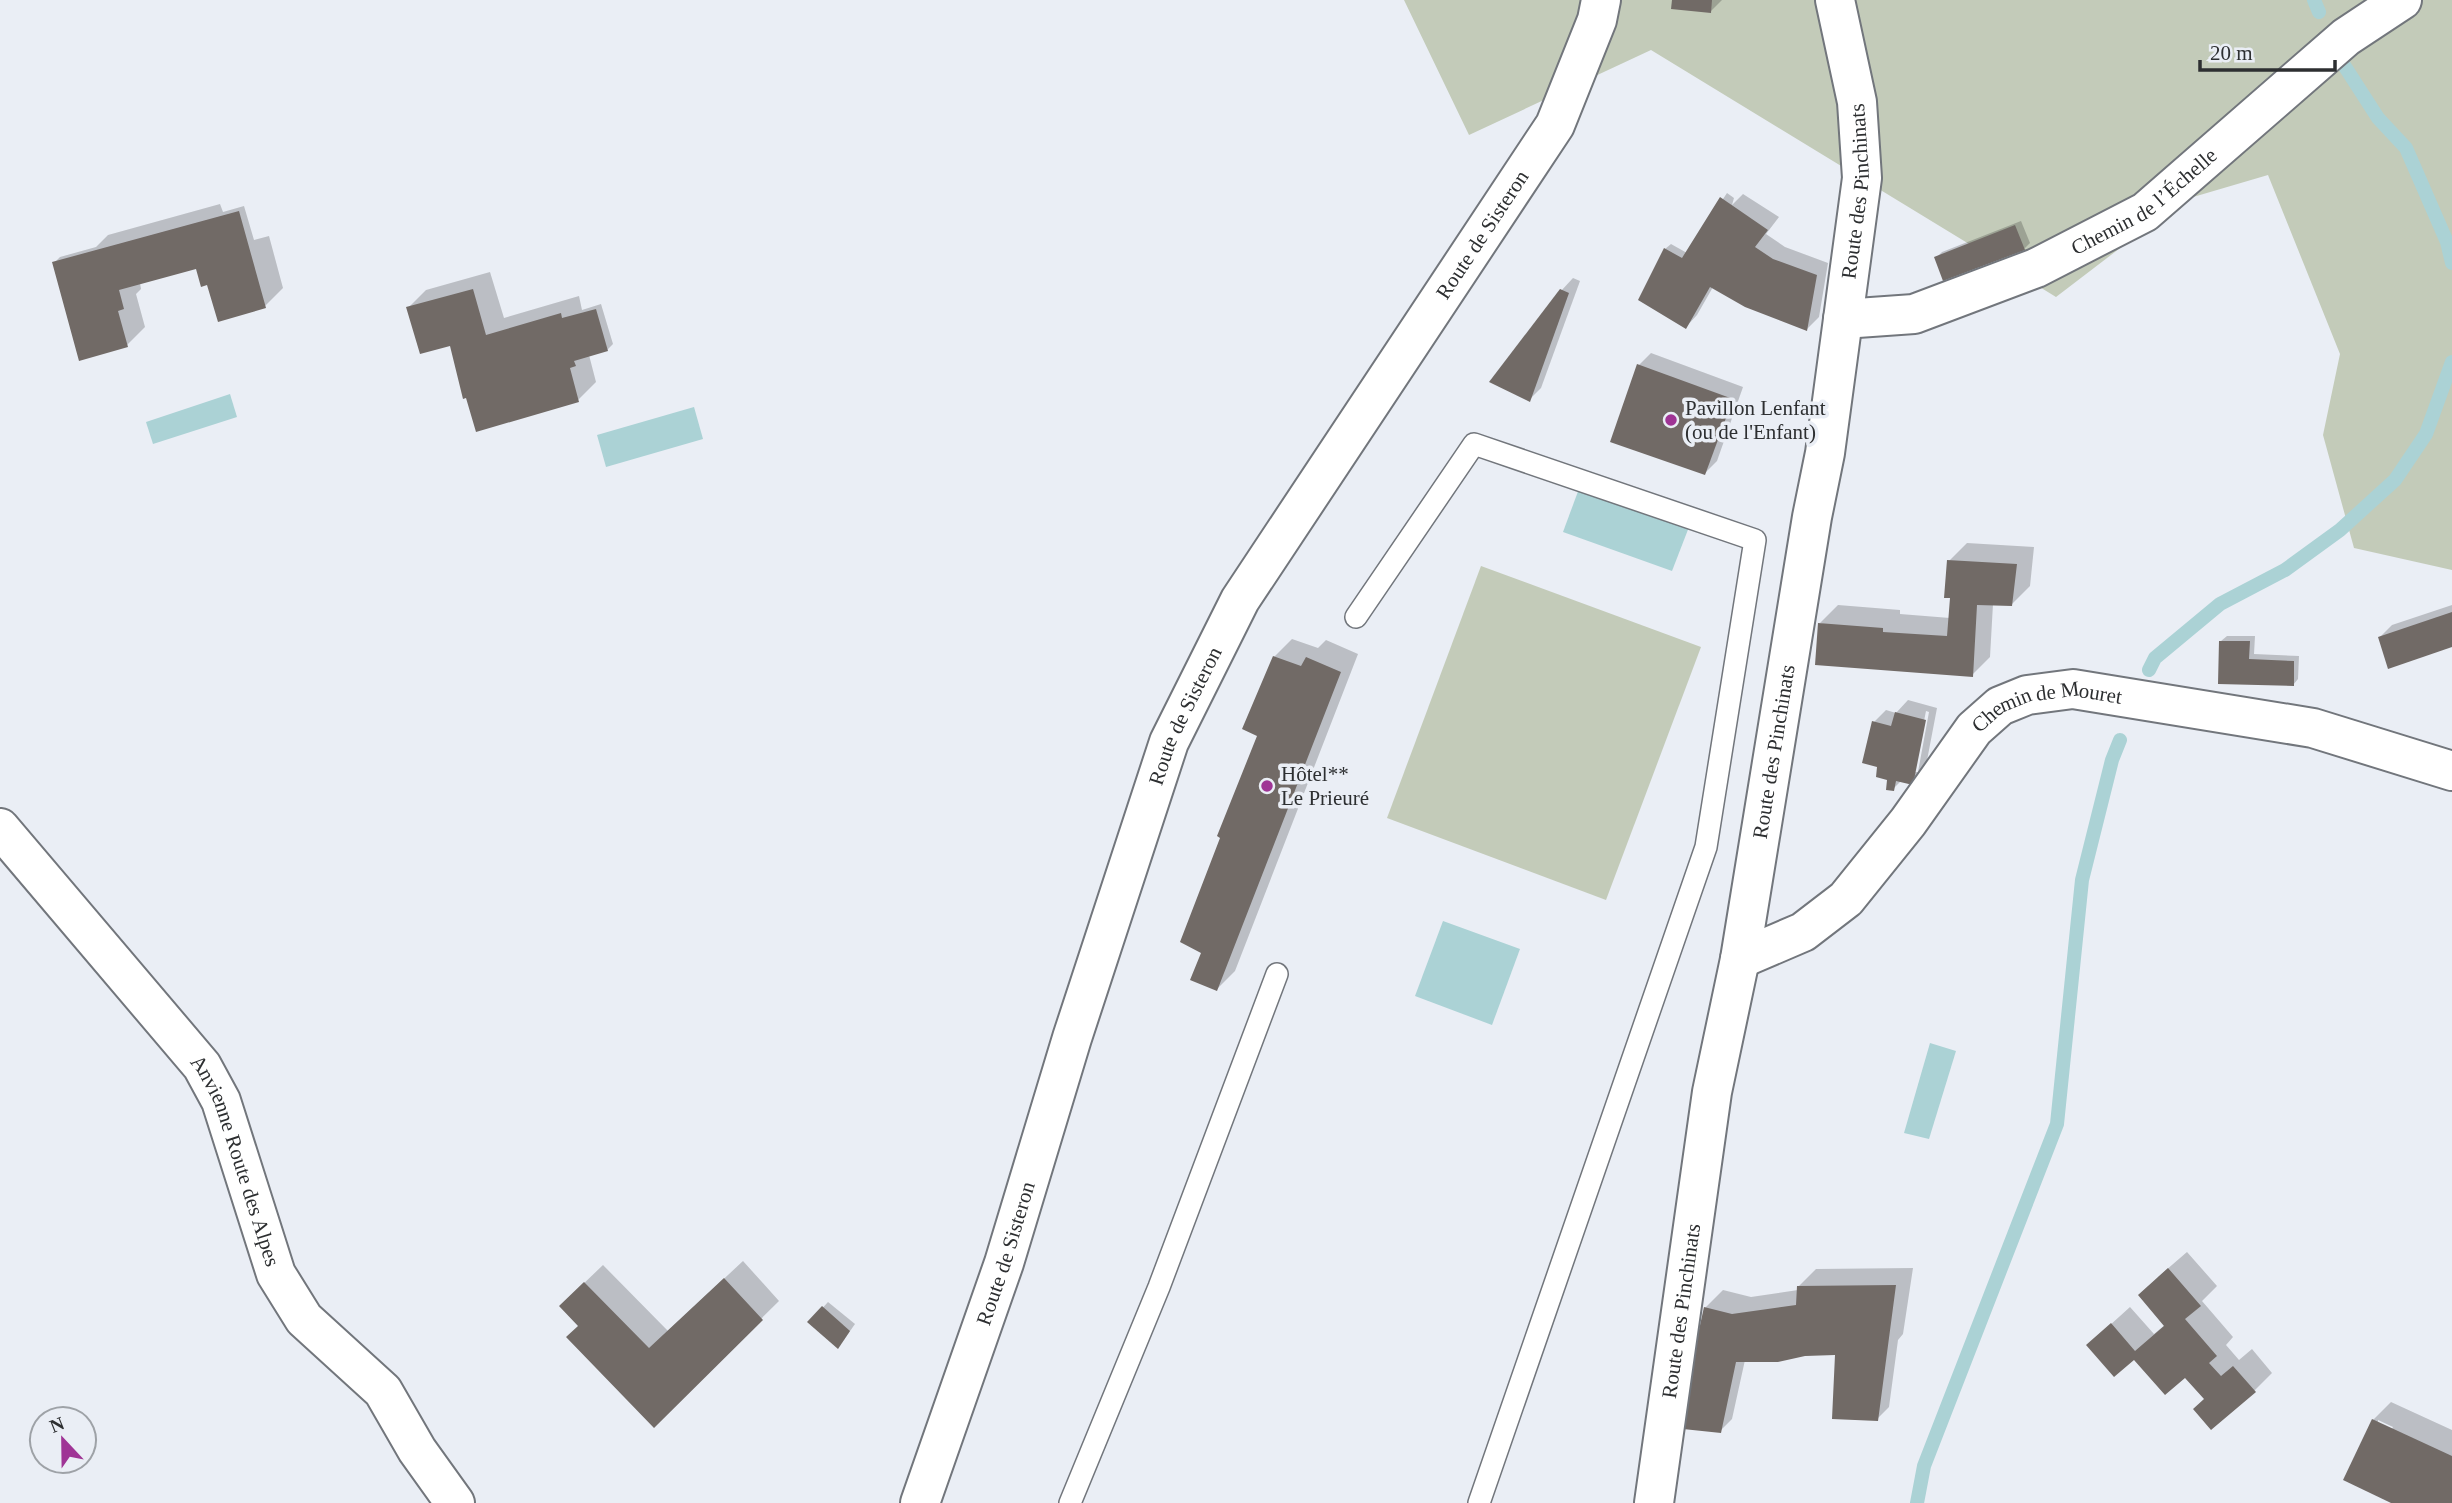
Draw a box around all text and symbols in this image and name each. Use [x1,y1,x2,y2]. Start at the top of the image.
scale bar [2200,28,2335,72]
text: 20 m [2210,41,2253,65]
street label: Route des Pinchinats [1837,103,1874,280]
street label: Chemin de l’Échelle [2067,143,2222,260]
street label: Route de Sisteron [1431,165,1534,304]
place label: Pavillon Lenfant (ou de l'Enfant) [1685,396,1826,444]
marker: Pavillon Lenfant (ou de l'Enfant) [1663,412,1679,428]
street label: Route de Sisteron [1144,642,1227,788]
street label: Route des Pinchinats [1748,663,1800,841]
street label: Chemin de Mouret [1967,676,2124,737]
place label: Hôtel** Le Prieuré [1281,762,1369,810]
marker: Hôtel** Le Prieuré [1259,778,1275,794]
street label: Anvienne Route des Alpes [186,1050,285,1269]
street label: Route de Sisteron [971,1178,1040,1328]
street label: Route des Pinchinats [1657,1222,1705,1400]
north arrow [28,1405,98,1475]
text: N [47,1412,67,1437]

